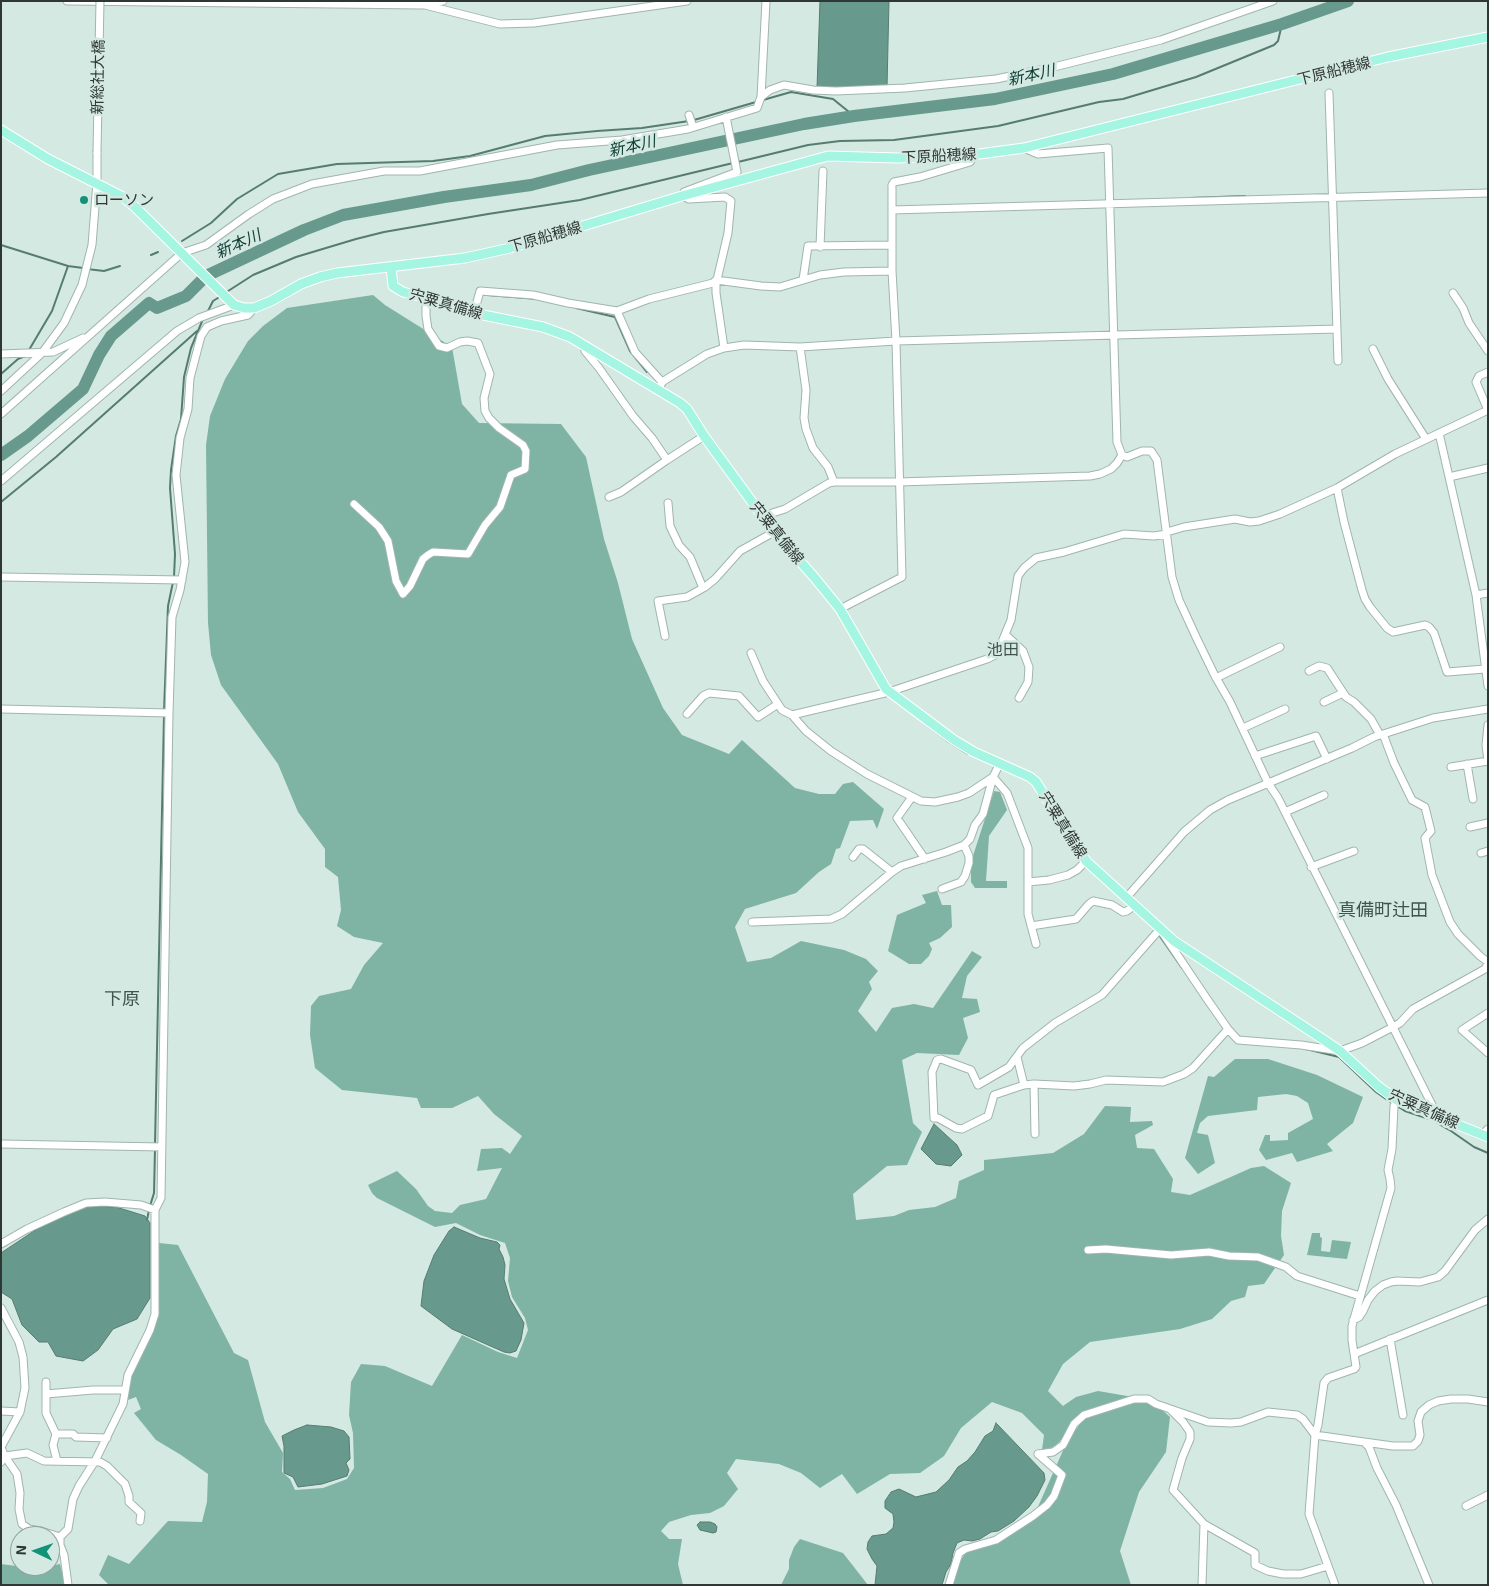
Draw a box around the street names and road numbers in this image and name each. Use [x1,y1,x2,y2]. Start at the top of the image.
street label: 新総社大橋 [88,39,108,115]
street label: 下原船穂線 [1295,53,1373,89]
street label: 下原船穂線 [901,145,977,167]
street label: 下原船穂線 [506,218,584,256]
street label: 宍粟真備線 [407,285,485,323]
street label: 宍粟真備線 [746,498,808,568]
street label: 宍粟真備線 [1035,788,1091,862]
street label: 宍粟真備線 [1386,1086,1462,1132]

